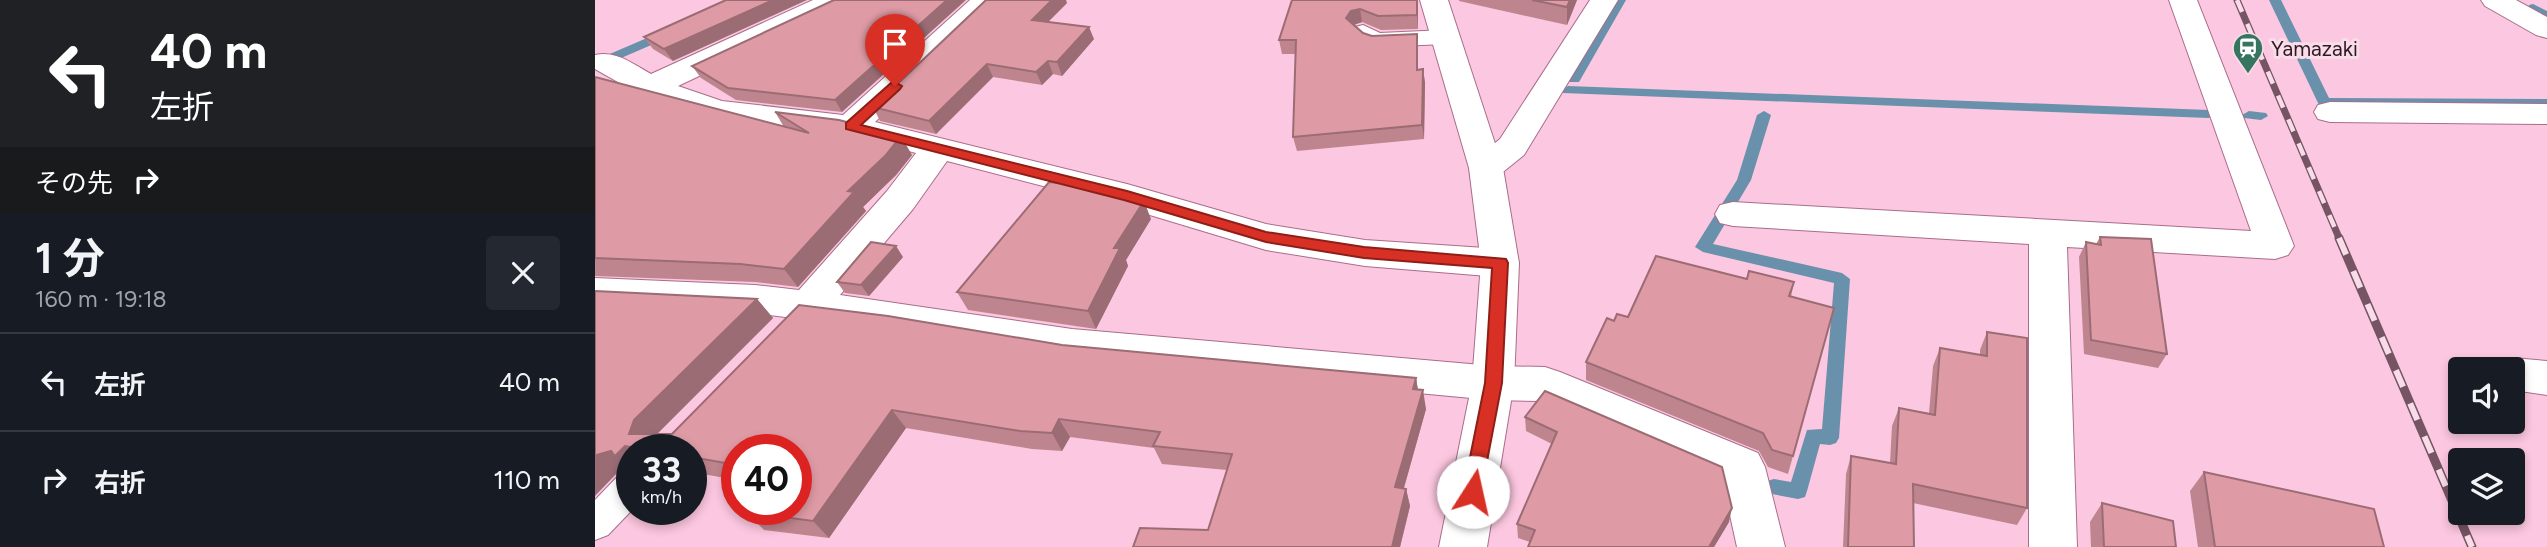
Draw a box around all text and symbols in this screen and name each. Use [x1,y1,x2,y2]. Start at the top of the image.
pin [865,14,925,86]
text: 40 m [150,21,267,80]
icon: arrive [876,25,914,63]
icon: left [35,28,126,119]
station icon: Yamazaki [2231,31,2265,75]
place label: Yamazaki [2271,36,2358,61]
text: 左折 [150,88,214,126]
icon: right [127,161,165,199]
text: その先 [35,167,113,199]
text: 1 分 [35,233,105,284]
button: close [486,236,560,310]
text: 160 m · 19:18 [35,285,167,313]
map controls [2448,357,2525,525]
button: sound [2448,357,2525,434]
icon: left [35,363,73,401]
text: 40 m [499,366,560,398]
text: 左折 [94,369,146,401]
speed limit sign: 40 [721,434,812,525]
button: layers [2448,448,2525,525]
text: 33 [642,449,681,491]
position arrow [1436,455,1510,529]
icon: right [35,461,73,499]
text: 110 m [493,464,560,496]
text: 右折 [94,467,146,499]
text: km/h [641,486,682,508]

